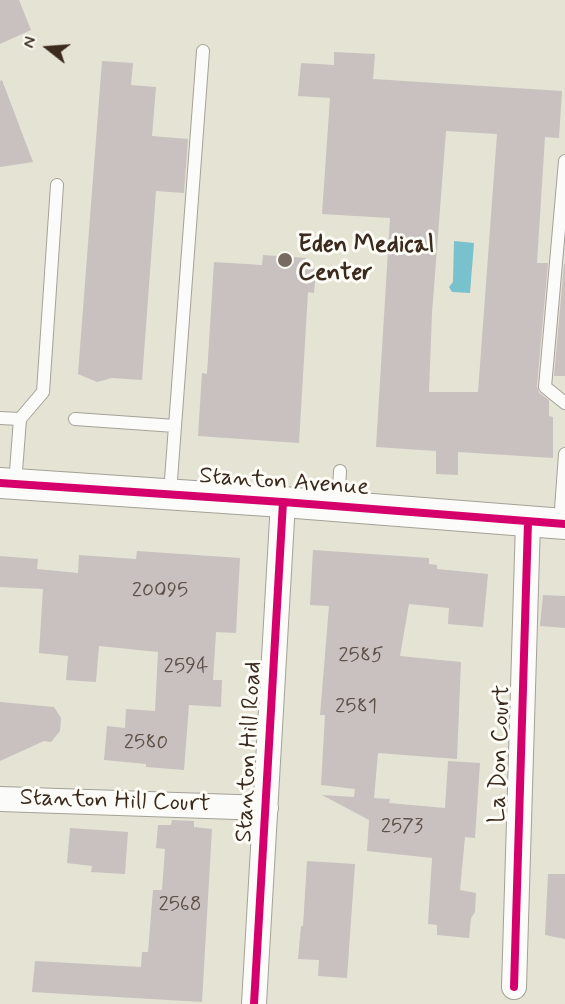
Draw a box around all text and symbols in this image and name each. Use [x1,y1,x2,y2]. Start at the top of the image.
north arrow [18,18,78,78]
text: N [19,34,42,51]
place label: Eden Medical Center [298,232,434,288]
marker: Eden Medical Center [276,251,294,269]
street label: Stanton Avenue [198,463,370,503]
house number: 20095 [132,579,188,605]
house number: 2585 [338,644,384,670]
house number: 2594 [164,655,208,681]
street label: Stanton Hill Road [231,661,269,843]
street label: La Don Court [484,685,518,823]
house number: 2581 [335,695,377,721]
house number: 2580 [124,731,168,757]
street label: Stanton Hill Court [19,784,211,820]
house number: 2573 [381,815,423,841]
house number: 2568 [158,893,202,919]

